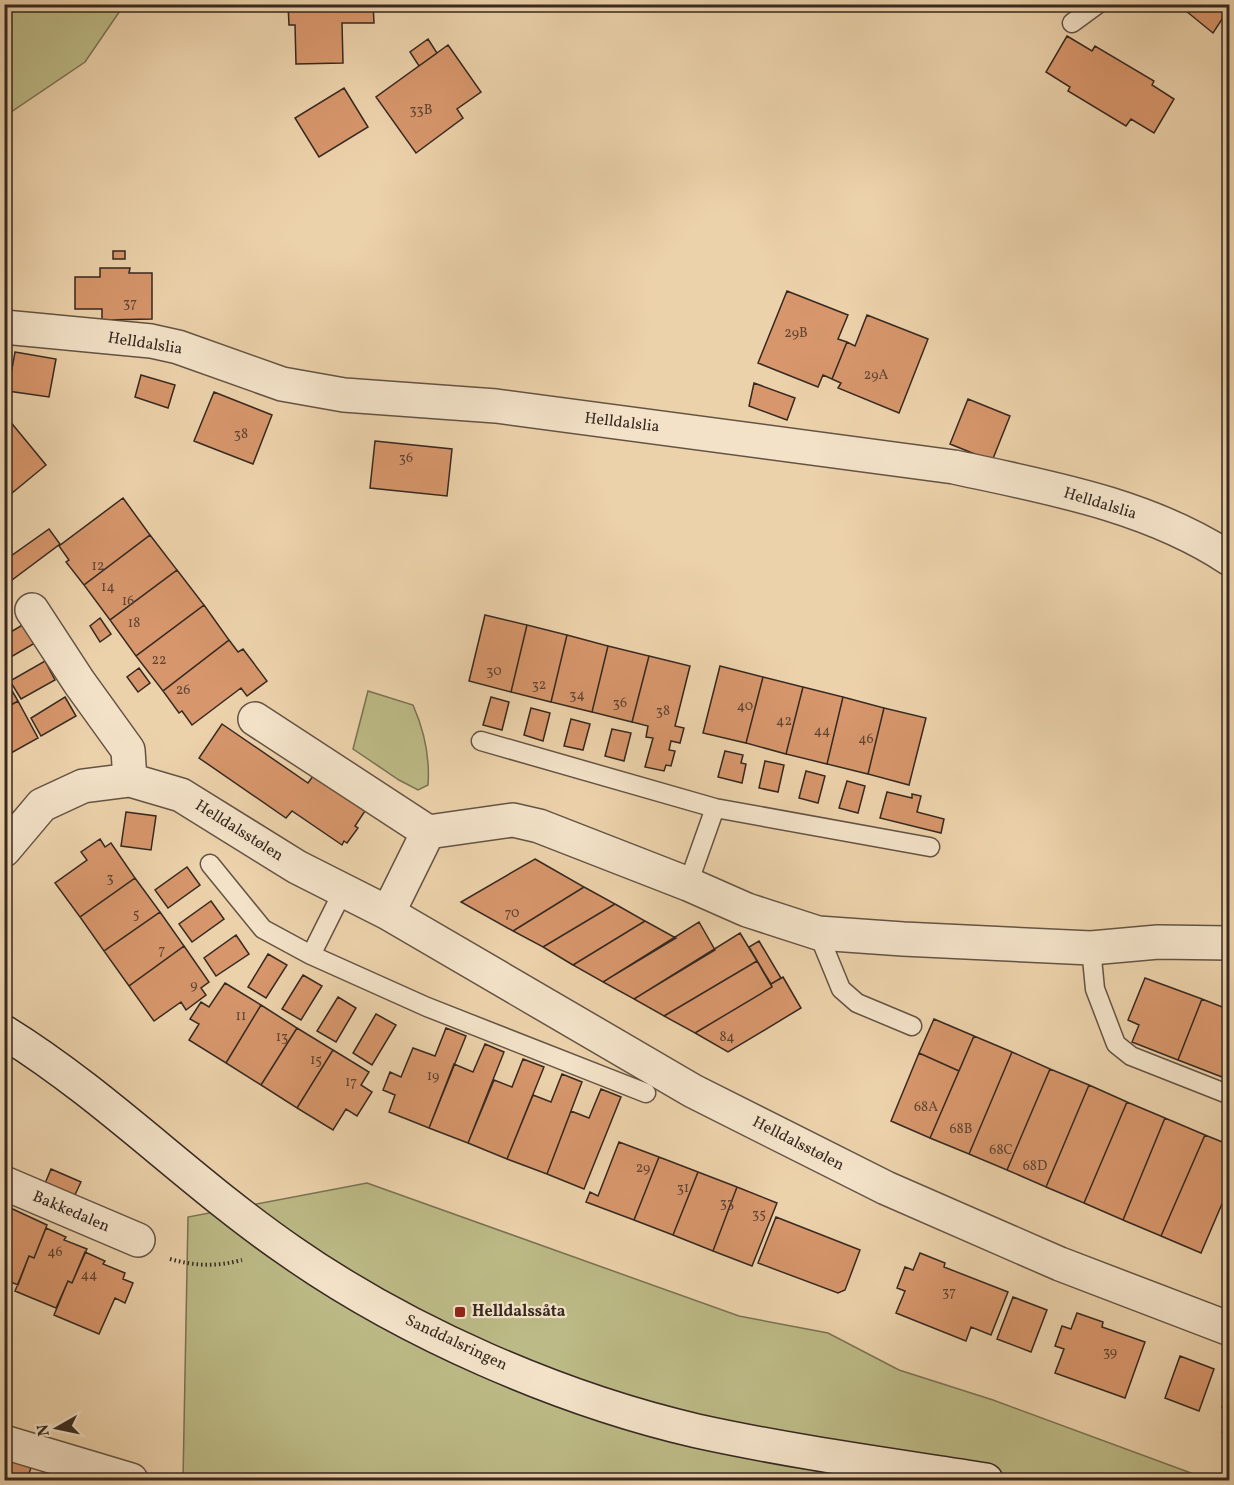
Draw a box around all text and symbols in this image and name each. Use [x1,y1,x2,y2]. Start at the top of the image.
house number: 33B [410,101,433,120]
house number: 37 [123,294,137,313]
house number: 29B [784,324,808,343]
street label: Helldalslia [106,327,184,361]
house number: 29A [864,366,888,385]
street label: Helldalslia [583,407,661,439]
house number: 38 [234,425,248,444]
house number: 36 [399,449,413,468]
street label: Helldalslia [1061,482,1139,526]
house number: 12 [92,557,104,576]
house number: 14 [101,578,115,597]
house number: 16 [122,592,134,611]
house number: 18 [128,614,140,633]
house number: 22 [151,651,167,670]
house number: 30 [486,662,502,681]
house number: 32 [532,676,546,695]
house number: 26 [176,681,190,700]
house number: 34 [569,686,585,705]
house number: 36 [613,694,627,713]
house number: 40 [737,697,753,716]
house number: 38 [656,702,670,721]
house number: 42 [776,712,792,731]
house number: 44 [814,722,830,741]
house number: 46 [858,730,874,749]
street label: Helldalsstølen [191,795,287,867]
house number: 3 [106,869,114,888]
house number: 70 [505,904,519,923]
house number: 5 [133,905,139,924]
house number: 7 [159,941,166,960]
house number: 9 [190,976,198,995]
house number: 11 [236,1007,246,1026]
house number: 13 [276,1028,288,1047]
house number: 84 [719,1028,735,1047]
house number: 15 [310,1051,322,1070]
house number: 19 [427,1067,439,1086]
house number: 17 [345,1073,357,1092]
house number: 68A [914,1098,938,1117]
street label: Helldalsstølen [748,1111,848,1177]
house number: 68B [950,1120,972,1139]
house number: 68C [989,1141,1013,1160]
house number: 68D [1023,1157,1047,1176]
house number: 29 [636,1159,650,1178]
house number: 31 [677,1179,689,1198]
street label: Bakkedalen [29,1186,113,1238]
house number: 33 [720,1194,734,1213]
house number: 35 [752,1205,766,1224]
house number: 46 [47,1243,63,1262]
house number: 44 [81,1266,97,1285]
house number: 37 [942,1283,956,1302]
place label: Helldalssåta [472,1301,566,1323]
marker: Helldalssåta [453,1305,467,1319]
street label: Sanddalsringen [401,1310,511,1376]
house number: 39 [1103,1343,1117,1362]
north arrow [27,1398,87,1458]
text: N [32,1422,56,1437]

